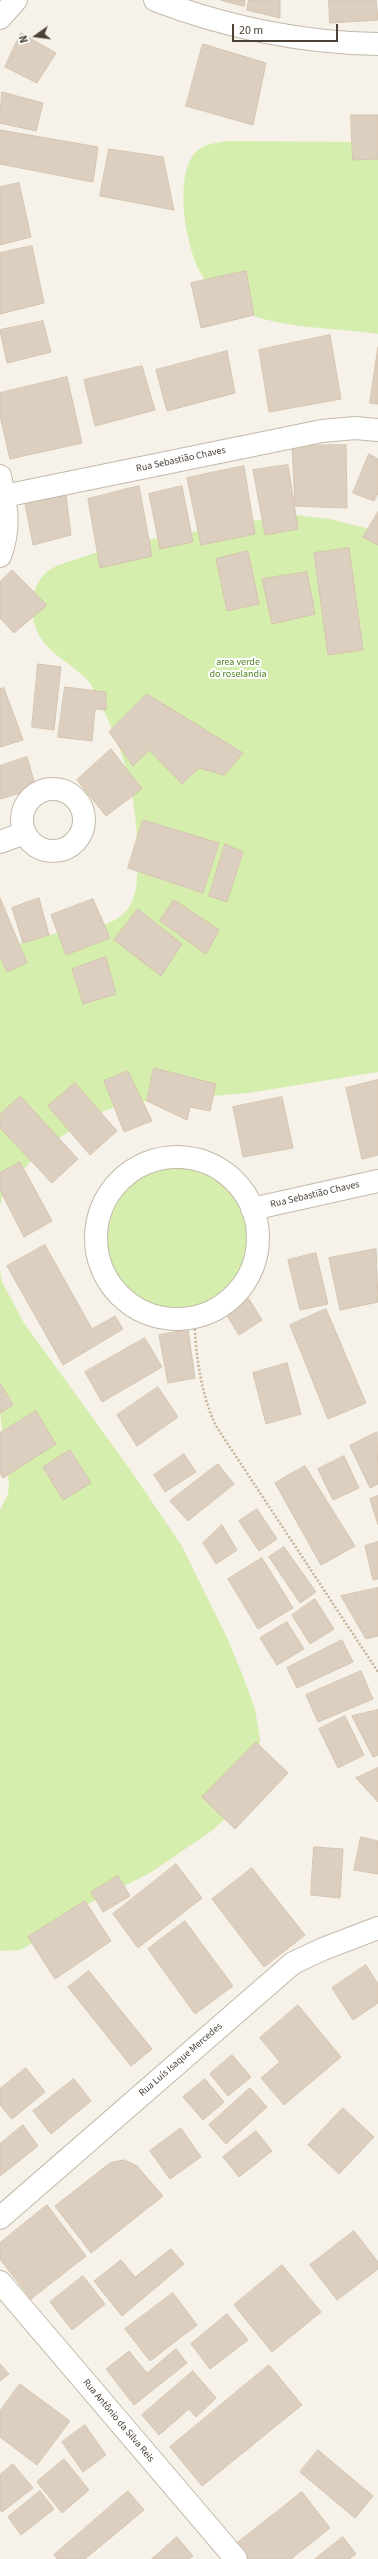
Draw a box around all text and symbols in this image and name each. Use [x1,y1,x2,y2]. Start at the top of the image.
north arrow [16,16,56,56]
scale bar [234,16,340,42]
text: 20 m [239,22,263,39]
text: N [16,34,32,44]
street label: Rua Sebastião Chaves [135,445,227,475]
park label: area verde do roselandia [210,657,266,680]
street label: Rua Sebastião Chaves [269,1179,361,1211]
street label: Rua Luís Isaque Mercedes [137,2021,225,2099]
street label: Rua Antônio da Silva Reis [80,2377,156,2465]

